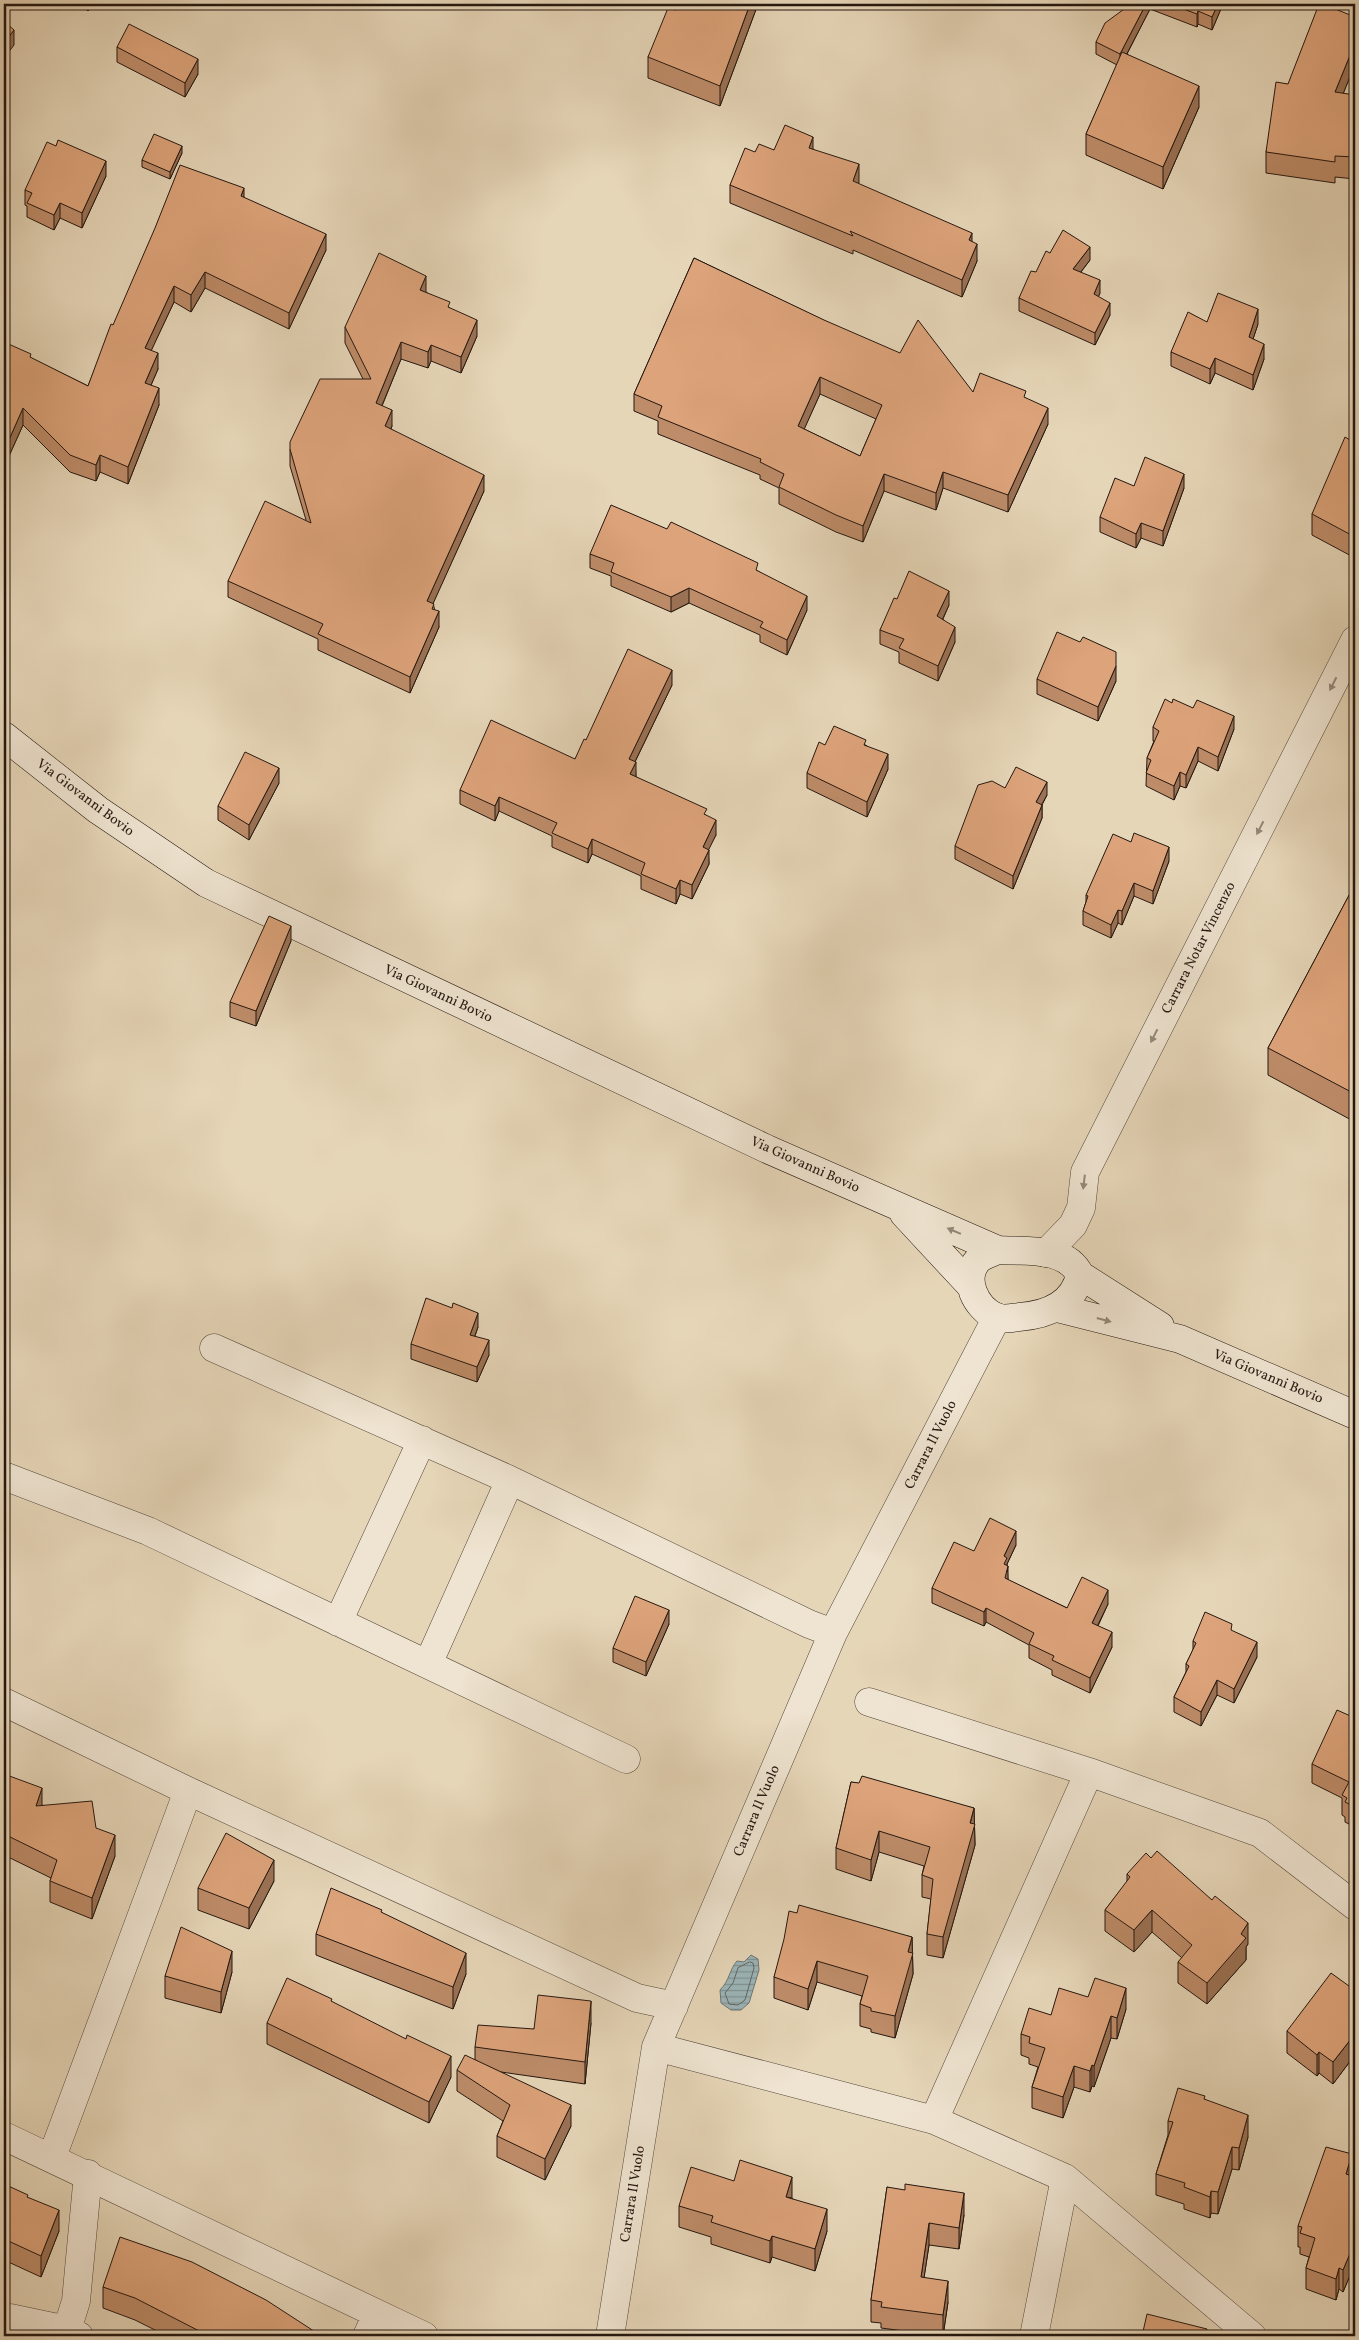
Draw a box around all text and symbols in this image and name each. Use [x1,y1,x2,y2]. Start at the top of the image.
one-way arrow [1329,676,1337,691]
street label: Via Giovanni Bovio [32,755,138,841]
one-way arrow [1256,821,1264,836]
street label: Carrara Notar Vincenzo [1157,879,1241,1017]
street label: Via Giovanni Bovio [381,960,495,1028]
one-way arrow [1150,1028,1158,1043]
street label: Via Giovanni Bovio [747,1132,863,1198]
one-way arrow [1080,1174,1088,1190]
one-way arrow [946,1226,961,1234]
one-way arrow [1096,1316,1111,1324]
street label: Via Giovanni Bovio [1210,1345,1326,1409]
street label: Carrara Il Vuolo [900,1397,962,1493]
street label: Carrara Il Vuolo [729,1762,785,1860]
street label: Carrara Il Vuolo [616,2144,650,2244]

